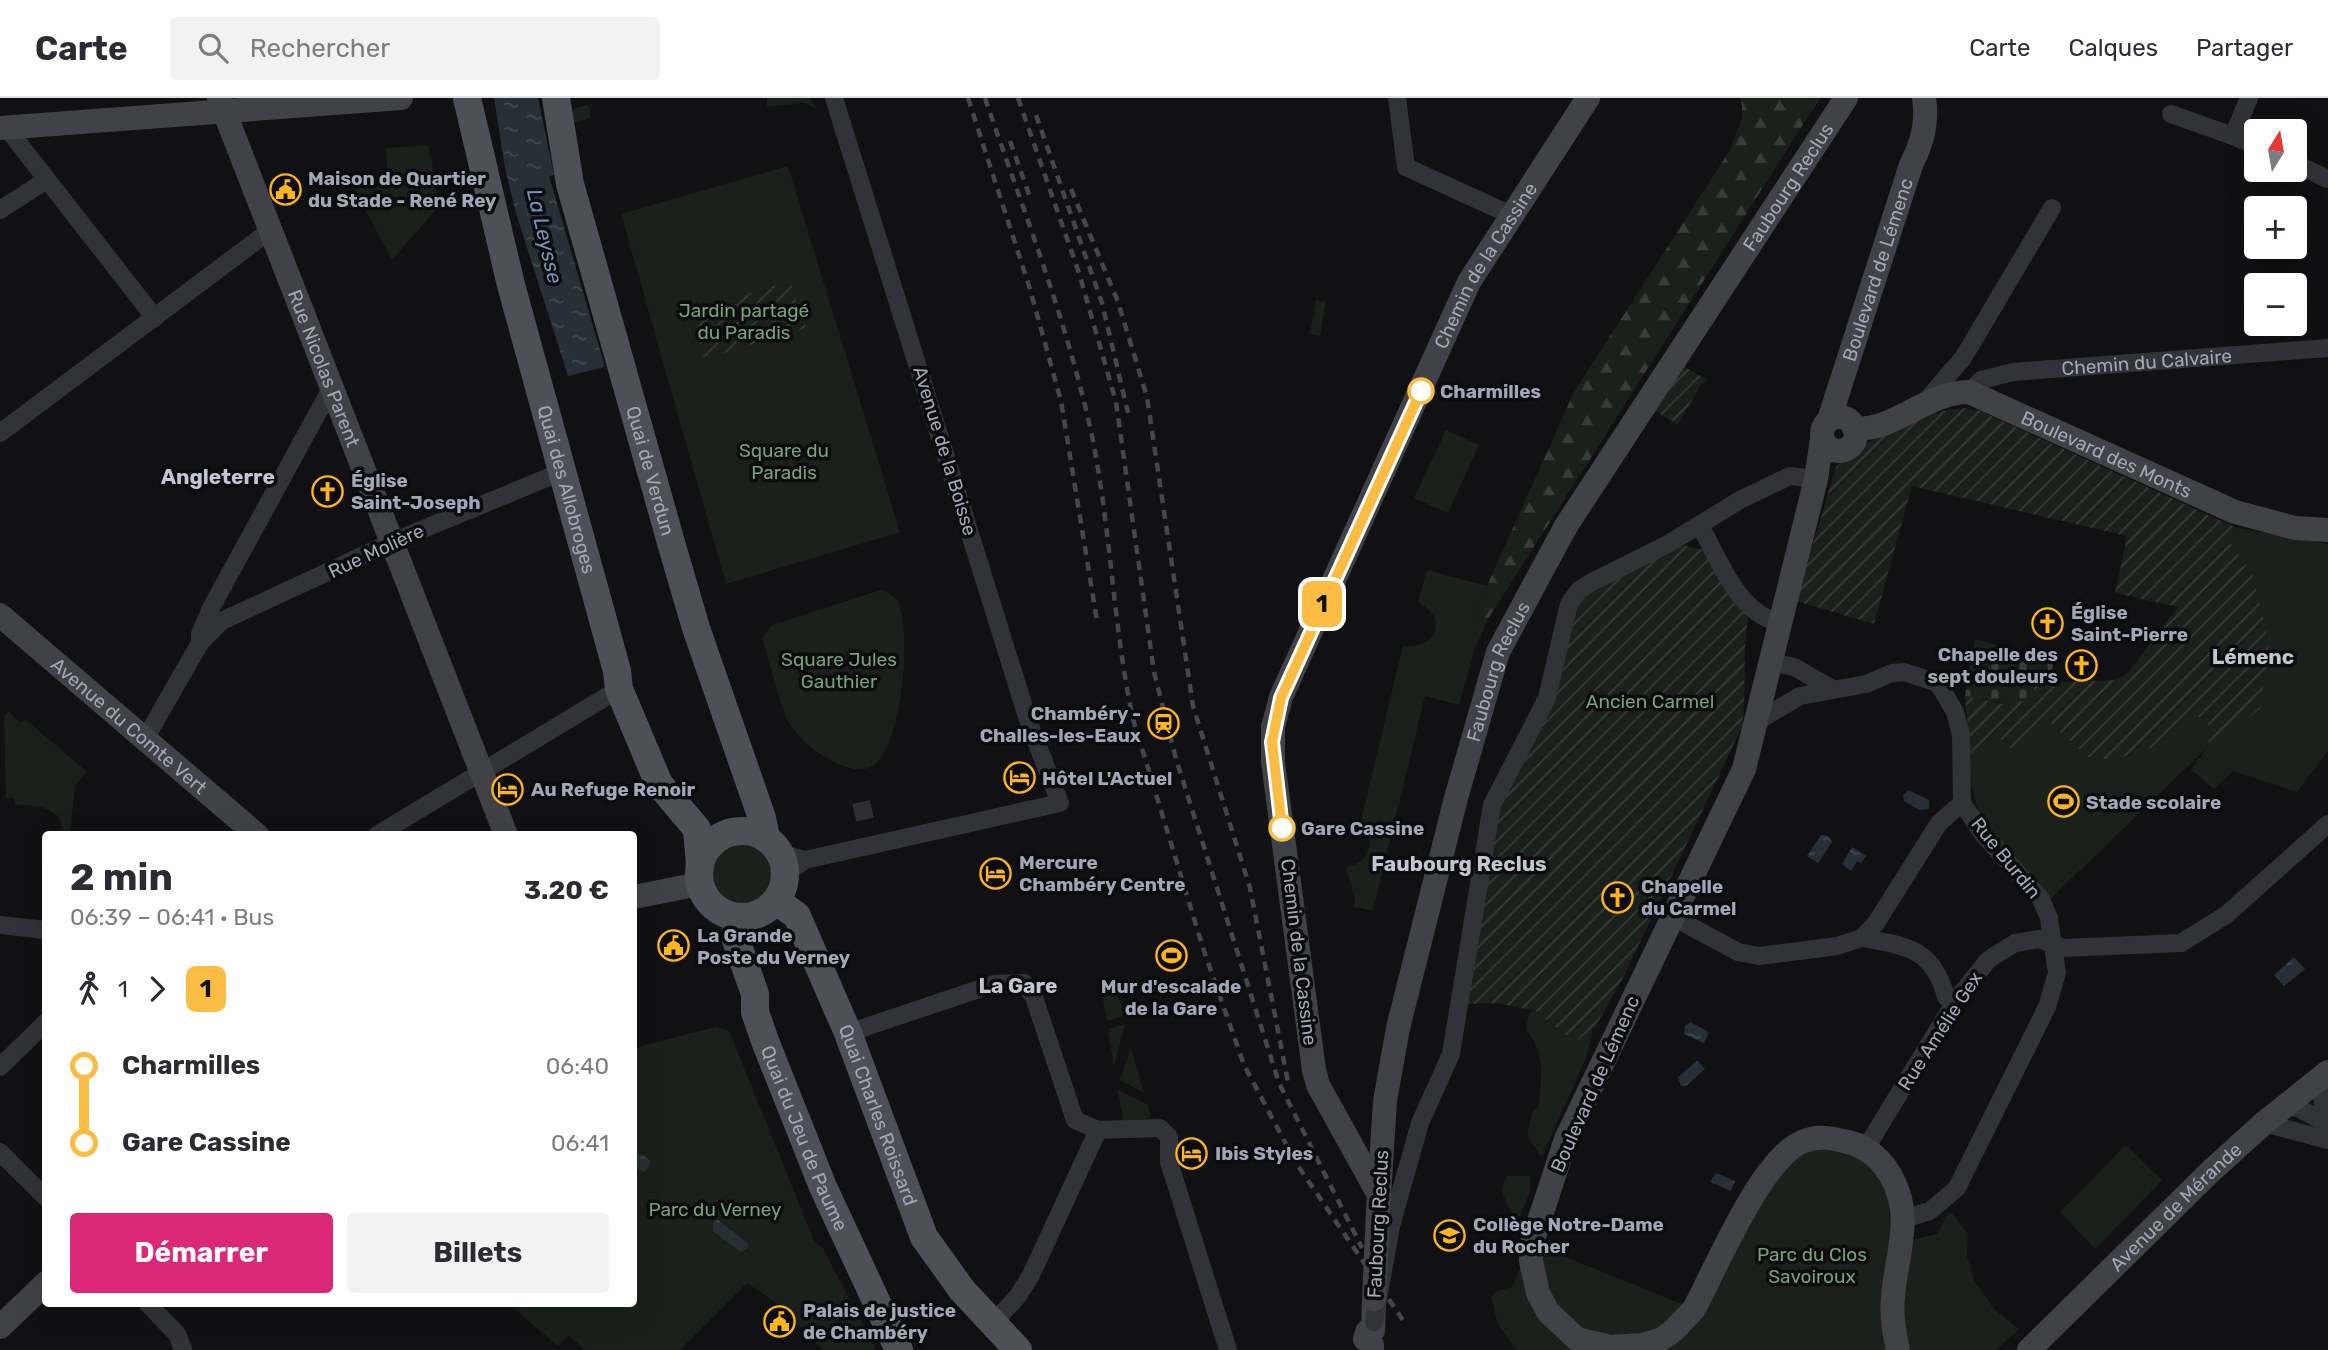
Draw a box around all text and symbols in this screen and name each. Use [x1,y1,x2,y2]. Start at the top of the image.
search box [170,17,660,80]
text: Carte [35,29,128,68]
icon: search [194,29,232,67]
text: Rechercher [250,33,390,64]
text: Carte [1969,34,2030,62]
text: Calques [2068,34,2158,62]
text: Partager [2196,34,2293,62]
street label: Faubourg Reclus [1738,118,1838,255]
north arrow [2244,119,2306,182]
map controls [2244,119,2307,336]
place label: Maison de Quartier du Stade - René Rey [308,167,497,212]
public building icon: Maison de Quartier du Stade - René Rey [268,172,302,206]
street label: Boulevard de Lémenc [1837,175,1918,364]
street label: Chemin de la Cassine [1429,178,1542,352]
water label: La Leysse [522,186,568,286]
button: + [2244,196,2307,259]
button: − [2244,273,2307,336]
street label: Rue Nicolas Parent [283,286,365,451]
park label: Jardin partagé du Paradis [679,299,809,344]
street label: Chemin du Calvaire [2061,344,2233,380]
street label: Avenue de la Boisse [908,364,982,538]
marker: Charmilles [1408,378,1434,404]
place label: Charmilles [1440,380,1541,403]
street label: Quai des Allobroges [533,403,601,576]
street label: Quai de Verdun [622,403,680,538]
street label: Boulevard des Monts [2018,406,2195,502]
park label: Square du Paradis [739,439,829,484]
district label: Angleterre [161,464,275,489]
place label: Église Saint-Joseph [351,469,481,514]
church icon: Église Saint-Joseph [311,474,345,508]
street label: Rue Molière [325,519,427,583]
line badge: 1 [1299,581,1345,627]
text: 1 [1316,590,1328,618]
street label: Faubourg Reclus [1461,597,1535,744]
place label: Église Saint-Pierre [2071,601,2188,646]
church icon: Église Saint-Pierre [2031,606,2065,640]
place label: Chapelle des sept douleurs [1928,643,2058,688]
district label: Lémenc [2212,644,2294,669]
park label: Square Jules Gauthier [781,648,897,693]
church icon: Chapelle des sept douleurs [2064,648,2098,682]
street label: Avenue du Comte Vert [46,652,212,799]
park label: Ancien Carmel [1586,690,1714,713]
place label: Chambéry - Challes-les-Eaux [980,702,1141,747]
station icon: Chambéry - Challes-les-Eaux [1147,707,1181,741]
hotel icon: Hôtel L'Actuel [1002,761,1036,795]
place label: Hôtel L'Actuel [1042,767,1173,790]
hotel icon: Au Refuge Renoir [491,772,525,806]
place label: Au Refuge Renoir [531,778,695,801]
sports icon: Stade scolaire [2046,785,2080,819]
place label: Stade scolaire [2086,791,2221,814]
street label: Rue Burdin [1966,813,2046,903]
marker: Gare Cassine [1269,815,1295,841]
place label: Gare Cassine [1301,817,1424,840]
place label: Mercure Chambéry Centre [1019,851,1186,896]
district label: Faubourg Reclus [1371,851,1547,876]
text: 2 min [70,854,173,900]
hotel icon: Mercure Chambéry Centre [979,856,1013,890]
street label: Chemin de la Cassine [1276,857,1322,1047]
text: 3.20 € [524,875,609,906]
place label: Chapelle du Carmel [1641,875,1737,920]
church icon: Chapelle du Carmel [1601,880,1635,914]
text: 06:39 – 06:41 · Bus [70,903,274,931]
place label: La Grande Poste du Verney [697,924,851,969]
public building icon: La Grande Poste du Verney [657,929,691,963]
sports icon: Mur d'escalade de la Gare [1154,938,1188,972]
street label: Rue Amélie Gex [1893,967,1987,1095]
icon: walk [70,970,108,1008]
icon: forward [138,970,176,1008]
district label: La Gare [979,973,1057,998]
text: 1 [118,975,128,1003]
text: 1 [200,975,212,1003]
place label: Mur d'escalade de la Gare [1101,975,1241,1020]
street label: Boulevard de Lémenc [1546,992,1644,1176]
street label: Quai Charles Roissard [834,1021,923,1209]
street label: Quai du Jeu de Paume [756,1042,853,1234]
text: Charmilles [122,1050,260,1081]
text: 06:40 [546,1052,609,1080]
text: Gare Cassine [122,1127,291,1158]
text: 06:41 [551,1129,609,1157]
hotel icon: Ibis Styles [1175,1136,1209,1170]
street label: Avenue de Mérande [2105,1138,2246,1276]
place label: Ibis Styles [1215,1142,1313,1165]
street label: Faubourg Reclus [1363,1149,1393,1299]
park label: Parc du Verney [648,1198,782,1221]
button: Démarrer [70,1213,333,1293]
button: Billets [347,1213,609,1293]
place label: Collège Notre-Dame du Rocher [1473,1213,1664,1258]
school or university icon: Collège Notre-Dame du Rocher [1433,1218,1467,1252]
park label: Parc du Clos Savoiroux [1757,1243,1867,1288]
place label: Palais de justice de Chambéry [803,1299,956,1344]
public building icon: Palais de justice de Chambéry [763,1304,797,1338]

